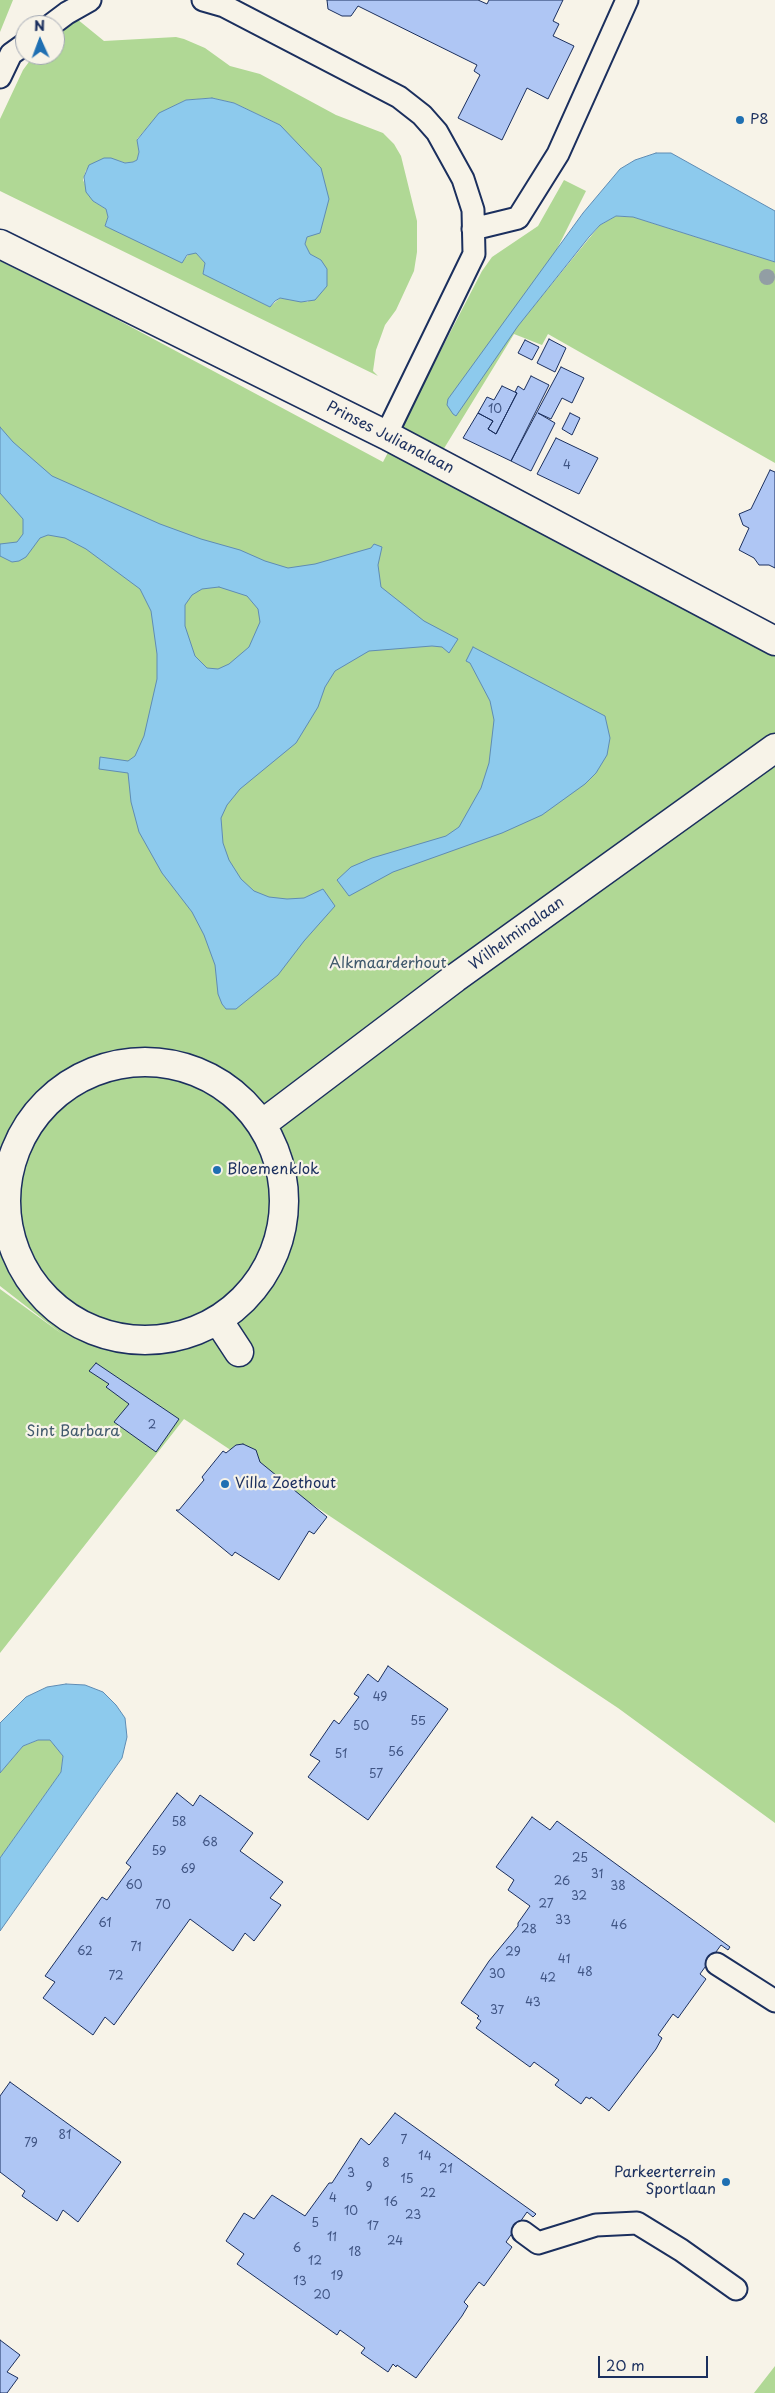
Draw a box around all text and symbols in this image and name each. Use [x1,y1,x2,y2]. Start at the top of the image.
north arrow [15,15,65,65]
text: N [34,15,45,36]
place label: P8 [750,111,769,129]
marker: P8 [734,114,746,126]
street label: Prinses Julianalaan [323,398,457,478]
house number: 10 [488,403,502,417]
house number: 4 [563,459,571,473]
street label: Wilhelminalaan [466,893,568,975]
park label: Alkmaarderhout [329,955,447,973]
place label: Bloemenklok [227,1161,320,1179]
marker: Bloemenklok [211,1164,223,1176]
house number: 2 [148,1419,156,1433]
park label: Sint Barbara [26,1423,120,1441]
place label: Villa Zoethout [235,1475,336,1493]
marker: Villa Zoethout [219,1478,231,1490]
house number: 49 [373,1691,387,1705]
house number: 55 [410,1715,426,1729]
house number: 50 [353,1720,369,1734]
house number: 56 [388,1746,404,1760]
house number: 51 [335,1748,347,1762]
house number: 57 [369,1768,383,1782]
house number: 58 [171,1816,187,1830]
house number: 68 [202,1836,218,1850]
house number: 59 [152,1845,166,1859]
house number: 25 [572,1852,588,1866]
house number: 69 [180,1863,196,1877]
house number: 31 [591,1868,603,1882]
house number: 26 [554,1875,570,1889]
house number: 60 [125,1879,143,1893]
house number: 38 [610,1880,626,1894]
house number: 32 [571,1890,587,1904]
house number: 27 [539,1898,553,1912]
house number: 70 [155,1899,171,1913]
house number: 33 [555,1914,571,1928]
house number: 61 [98,1917,112,1931]
house number: 46 [611,1919,627,1933]
house number: 28 [521,1923,537,1937]
house number: 71 [130,1941,142,1955]
house number: 62 [77,1945,93,1959]
house number: 29 [505,1946,521,1960]
house number: 41 [558,1953,570,1967]
house number: 48 [577,1966,593,1980]
house number: 30 [489,1968,505,1982]
house number: 72 [108,1970,124,1984]
house number: 42 [540,1972,556,1986]
house number: 43 [525,1996,541,2010]
house number: 37 [490,2004,504,2018]
house number: 81 [59,2129,71,2143]
house number: 7 [401,2134,407,2148]
house number: 79 [24,2137,38,2151]
house number: 14 [418,2150,432,2164]
house number: 8 [382,2157,390,2171]
house number: 21 [439,2163,453,2177]
place label: Parkeerterrein Sportlaan [614,2164,716,2199]
house number: 3 [347,2167,355,2181]
house number: 15 [400,2173,414,2187]
marker: Parkeerterrein Sportlaan [720,2176,732,2188]
house number: 9 [365,2181,373,2195]
house number: 22 [420,2187,436,2201]
house number: 4 [329,2192,337,2206]
house number: 16 [384,2196,398,2210]
house number: 10 [344,2205,358,2219]
house number: 23 [405,2209,421,2223]
house number: 5 [311,2217,319,2231]
house number: 17 [367,2220,379,2234]
house number: 11 [327,2231,337,2245]
house number: 24 [387,2235,403,2249]
house number: 6 [293,2242,301,2256]
house number: 18 [349,2246,361,2260]
house number: 12 [308,2255,322,2269]
house number: 19 [331,2270,343,2284]
house number: 13 [293,2275,307,2289]
house number: 20 [313,2289,331,2303]
scale bar [600,2346,710,2378]
text: 20 m [606,2353,645,2376]

